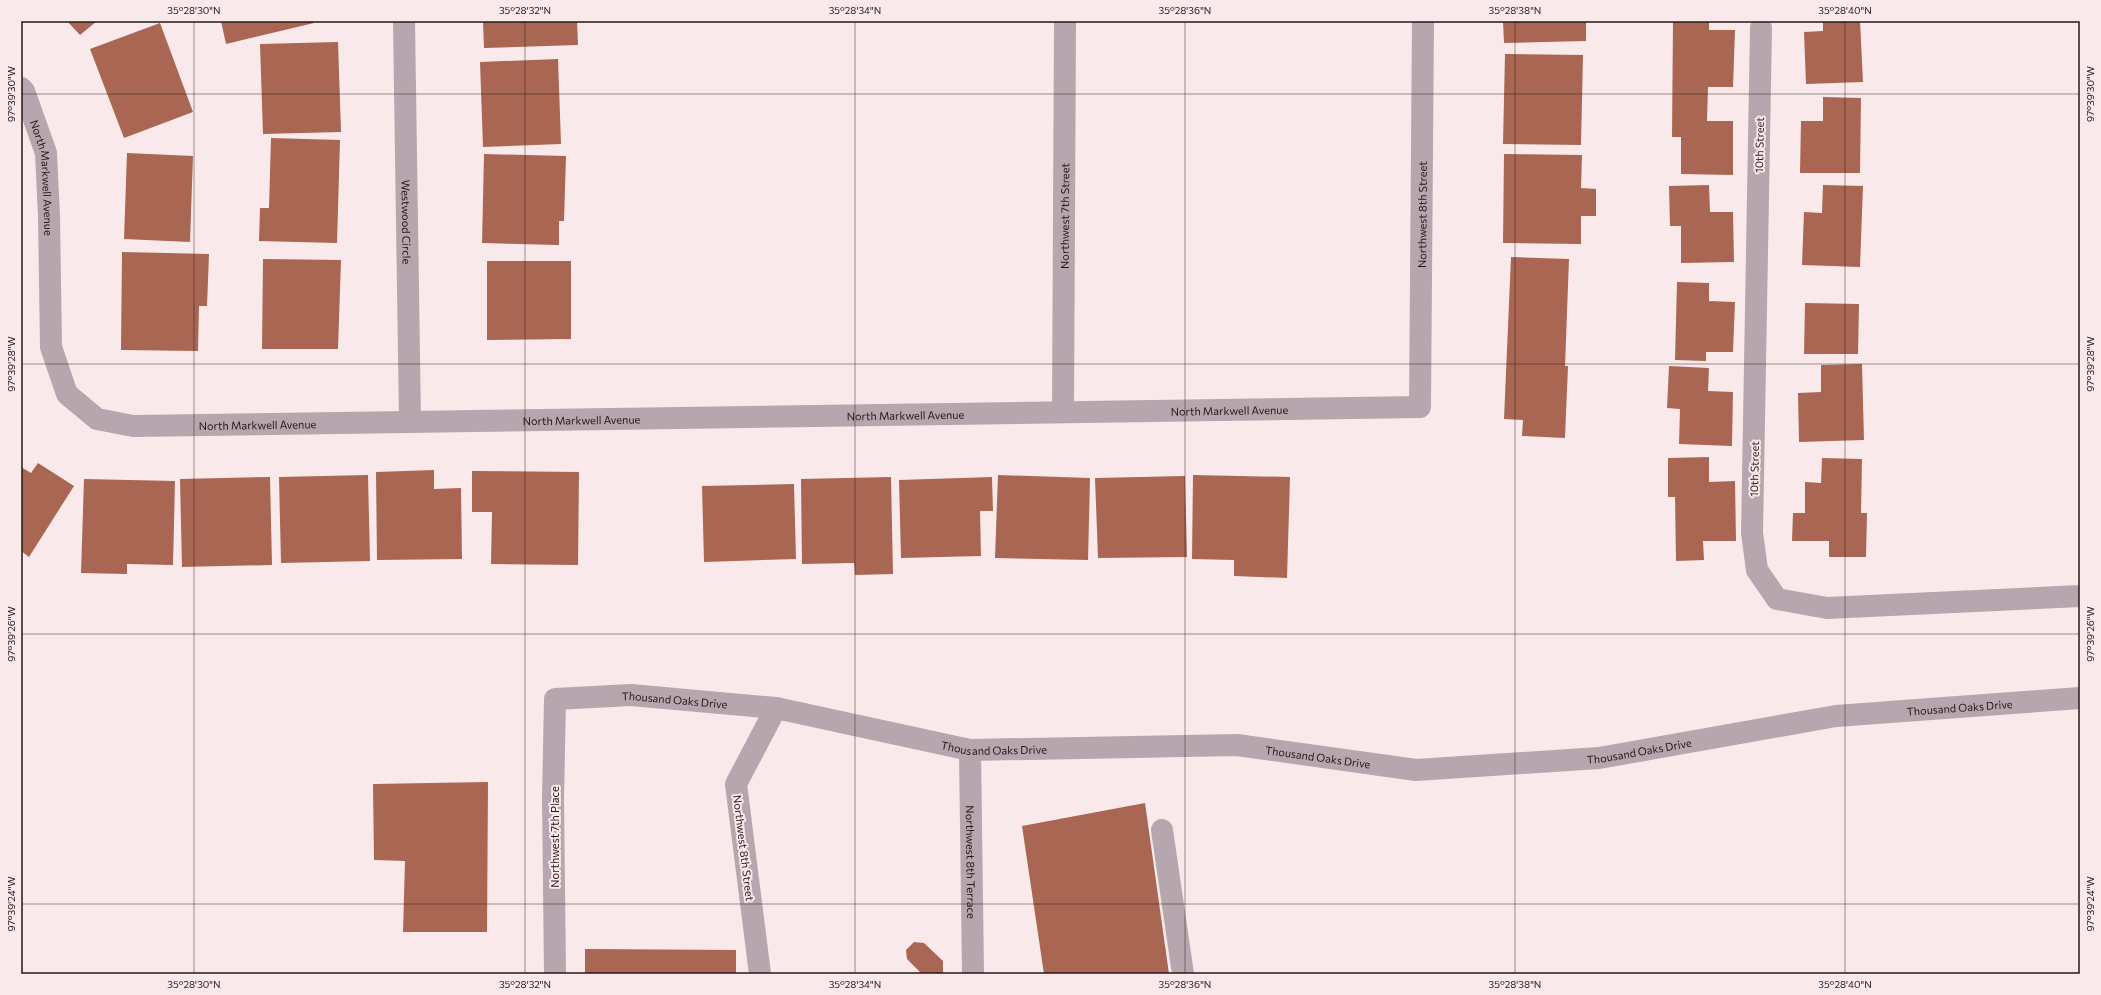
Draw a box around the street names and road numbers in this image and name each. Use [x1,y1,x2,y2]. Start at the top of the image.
street label: 10th Street [1752,116,1766,173]
street label: North Markwell Avenue [28,118,56,236]
street label: Northwest 8th Street [1415,161,1428,268]
street label: Northwest 7th Street [1057,163,1071,269]
street label: Westwood Circle [400,180,414,265]
street label: North Markwell Avenue [1170,402,1288,417]
street label: North Markwell Avenue [847,407,965,422]
street label: North Markwell Avenue [523,412,641,427]
street label: North Markwell Avenue [199,417,317,432]
street label: 10th Street [1747,440,1761,497]
street label: Thousand Oaks Drive [621,688,728,710]
street label: Thousand Oaks Drive [1906,696,2013,717]
street label: Thousand Oaks Drive [1586,735,1693,765]
street label: Thousand Oaks Drive [940,737,1047,757]
street label: Thousand Oaks Drive [1264,743,1372,770]
street label: Northwest 7th Place [548,786,561,888]
street label: Northwest 8th Street [731,794,757,902]
street label: Northwest 8th Terrace [964,805,979,919]

